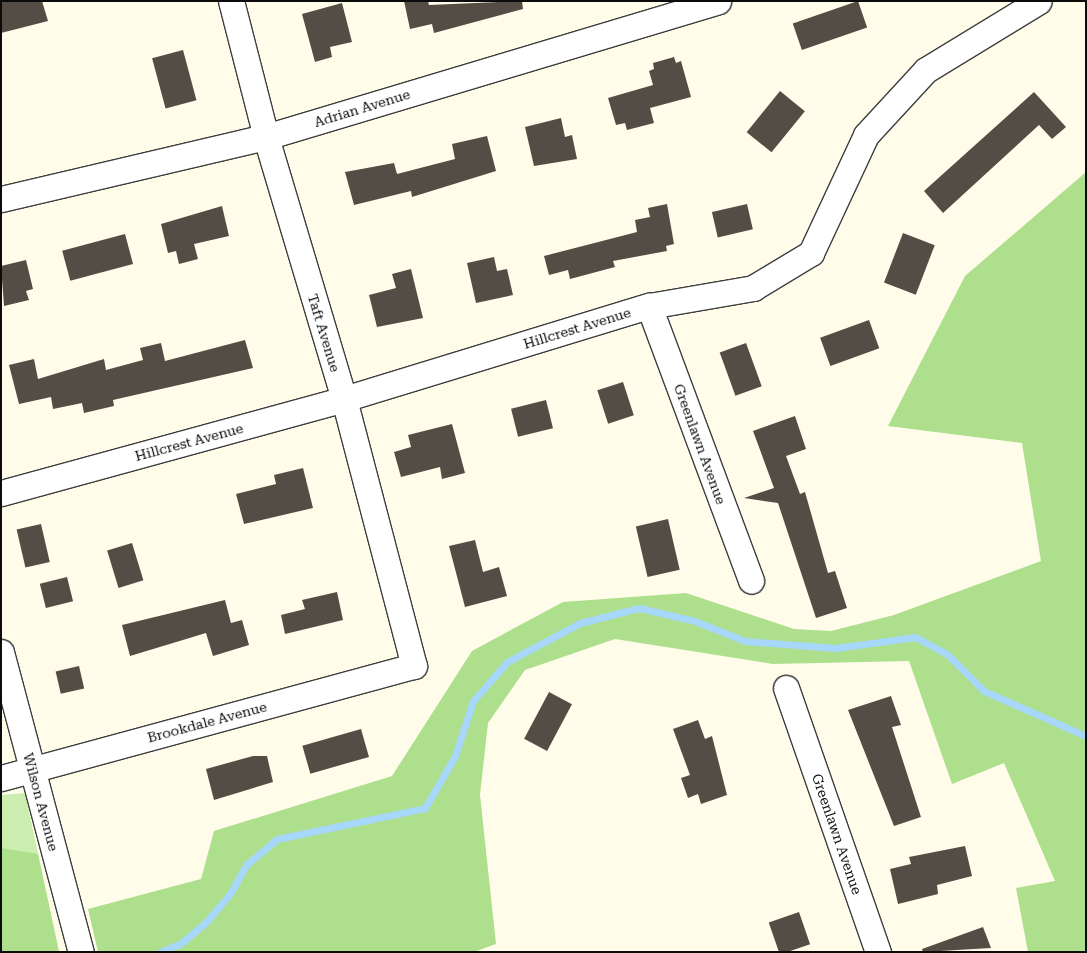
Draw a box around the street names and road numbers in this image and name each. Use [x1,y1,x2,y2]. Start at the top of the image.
street label: Adrian Avenue [312,85,412,131]
street label: Taft Avenue [304,292,344,374]
street label: Hillcrest Avenue [521,304,633,352]
street label: Greenlawn Avenue [670,382,730,506]
street label: Hillcrest Avenue [133,419,245,465]
street label: Brookdale Avenue [145,698,269,746]
street label: Wilson Avenue [20,751,62,853]
street label: Greenlawn Avenue [808,771,866,897]

